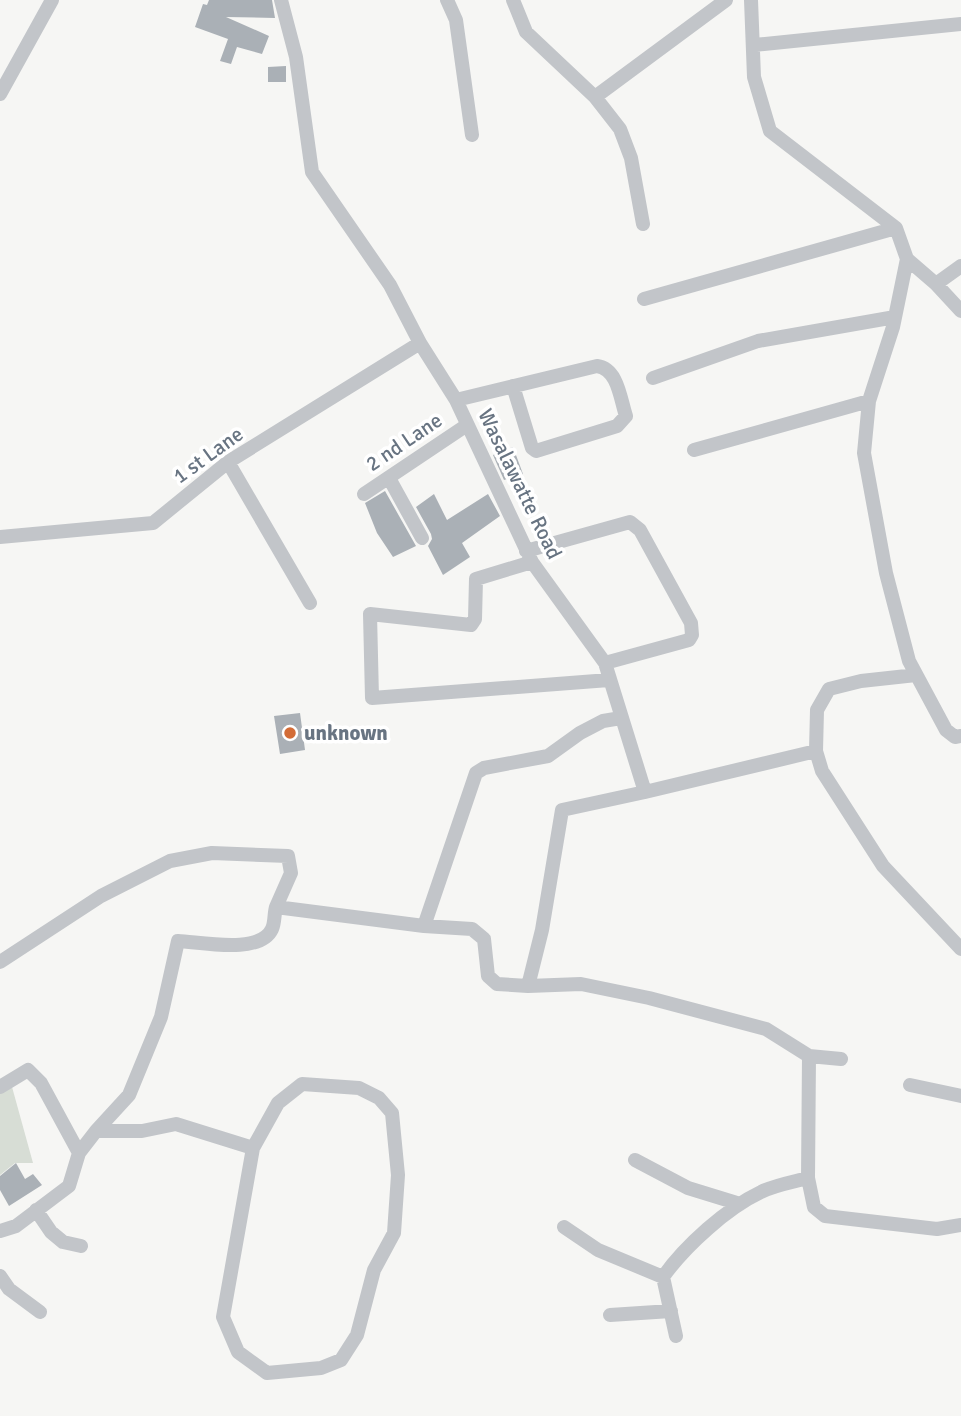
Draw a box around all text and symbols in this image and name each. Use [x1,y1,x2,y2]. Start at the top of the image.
street label: Wasalawatte Road [472,405,568,563]
street label: 2 nd Lane [361,407,447,477]
street label: 1 st Lane [168,421,248,489]
place label: unknown [304,720,388,746]
marker: unknown [282,725,298,741]

